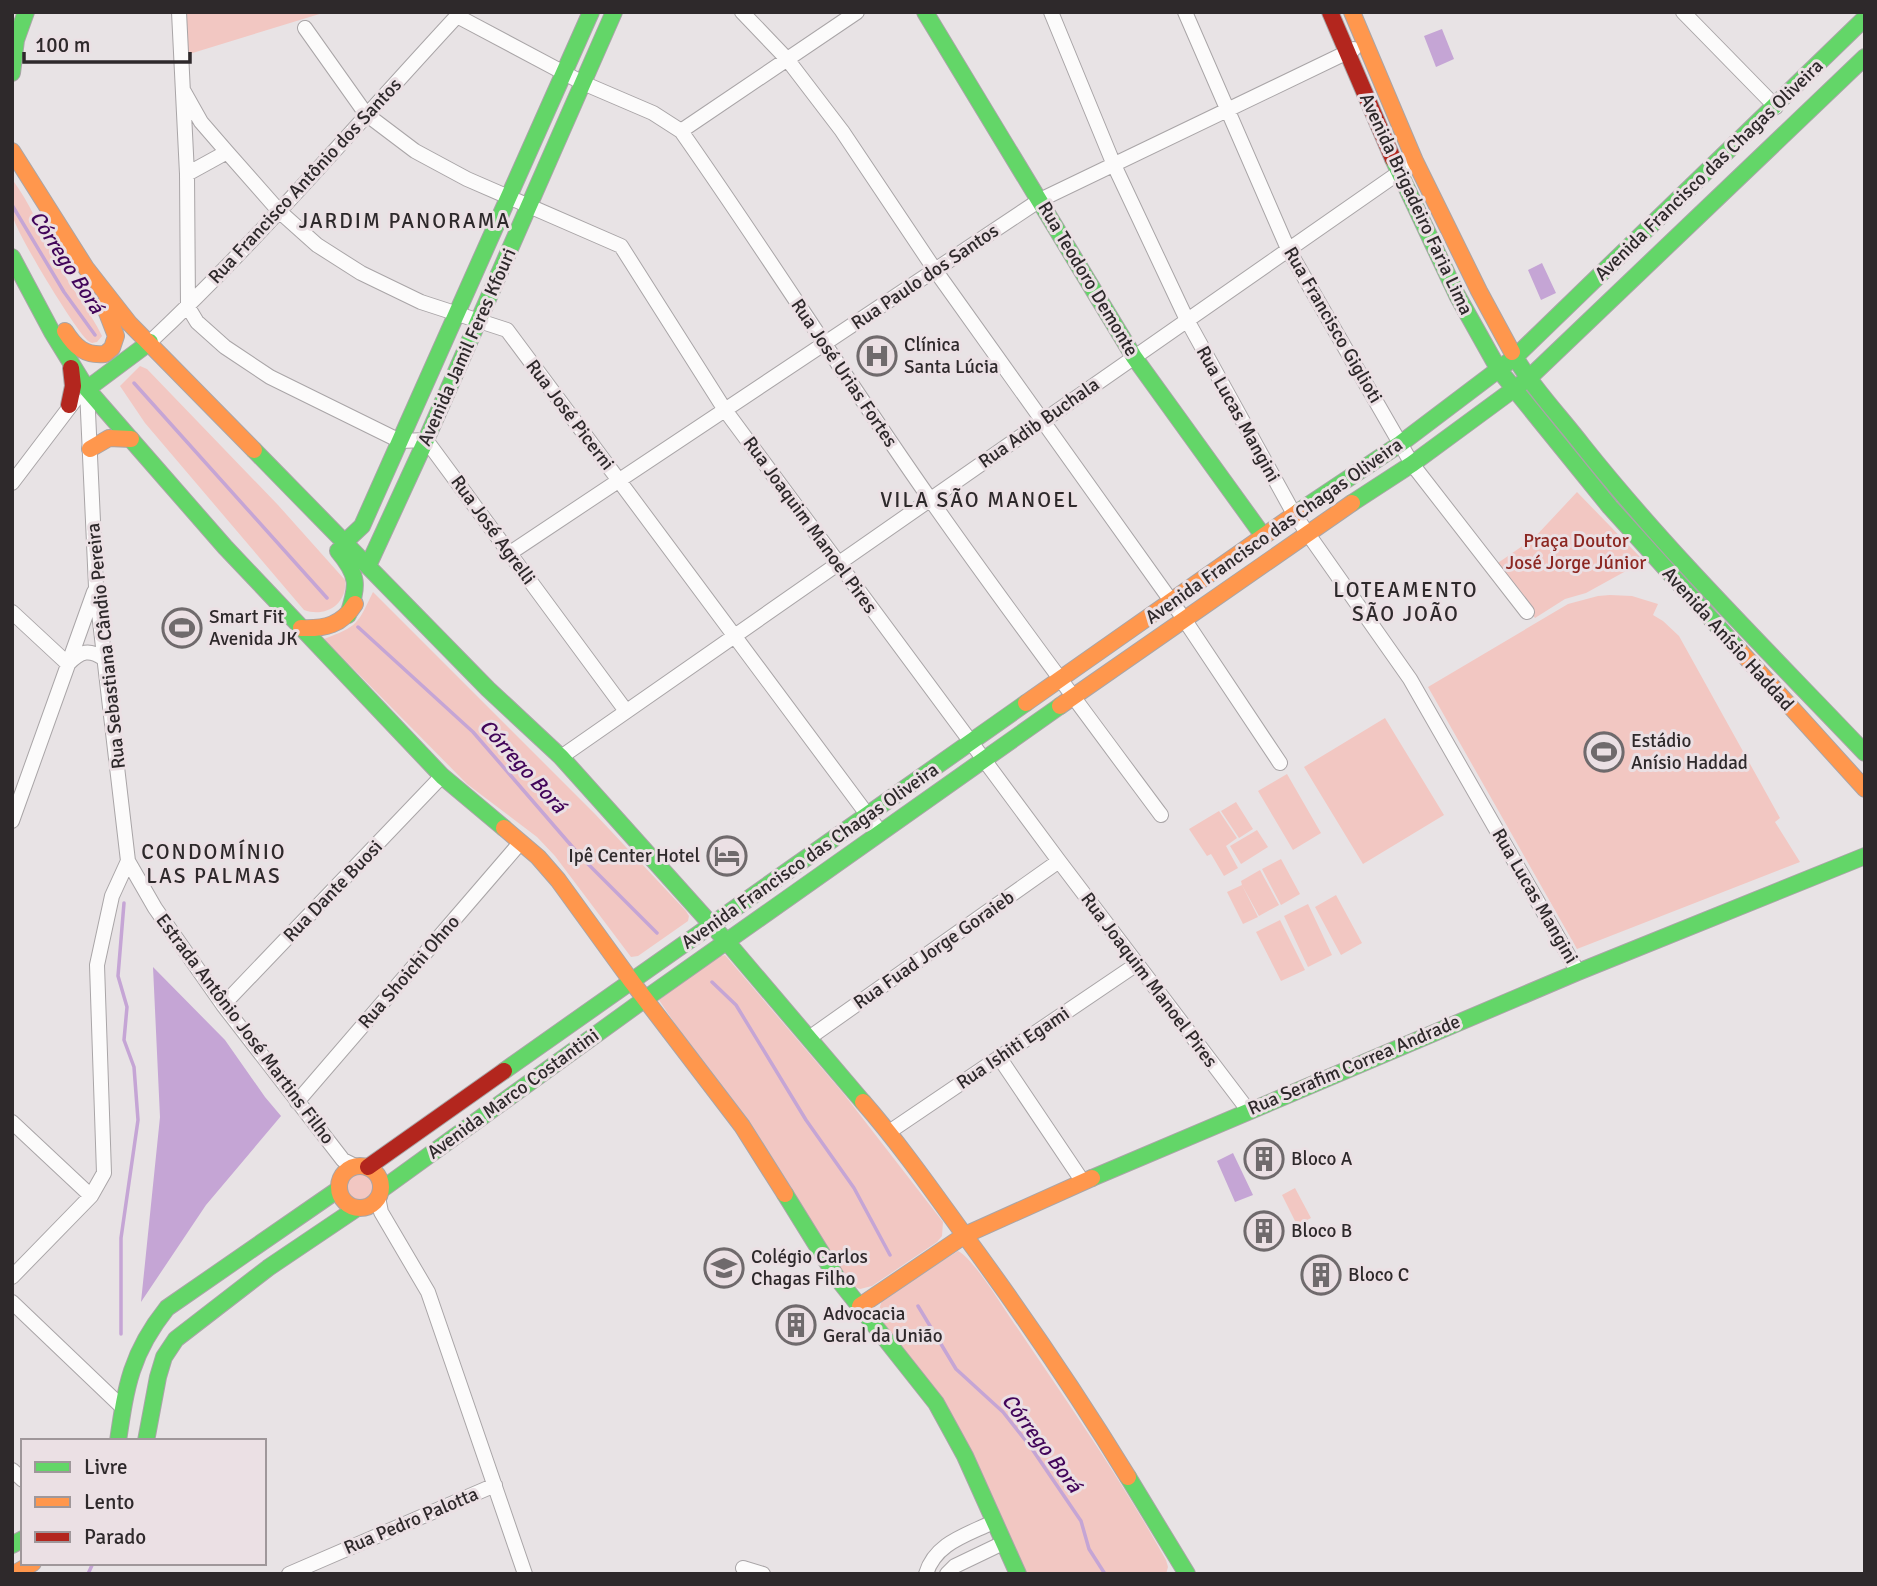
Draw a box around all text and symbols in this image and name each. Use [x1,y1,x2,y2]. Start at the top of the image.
scale bar [24,21,191,65]
text: 100 m [35,32,90,58]
street label: Avenida Francisco das Chagas Oliveira [1590,54,1828,286]
street label: Rua Francisco Antônio dos Santos [203,73,407,289]
street label: Avenida Brigadeiro Faria Lima [1354,89,1478,319]
street label: Rua Teodoro Demonte [1032,197,1144,361]
water label: Córrego Borá [24,206,111,319]
district label: JARDIM PANORAMA [299,208,511,234]
street label: Rua Paulo dos Santos [847,219,1003,335]
street label: Rua Francisco Giglioti [1278,242,1388,408]
street label: Avenida Jamil Feres Kfouri [413,244,521,450]
street label: Rua José Urias Fortes [785,294,903,452]
place label: Clínica Santa Lúcia [904,333,999,379]
hospital icon: Clínica Santa Lúcia [856,335,898,377]
street label: Rua Lucas Mangini [1191,342,1285,486]
street label: Rua José Picerni [521,355,619,475]
street label: Rua Adib Buchala [974,372,1104,474]
street label: Rua Joaquim Manoel Pires [738,432,882,618]
street label: Avenida Francisco das Chagas Oliveira [1141,433,1407,629]
street label: Rua José Agrelli [445,471,541,589]
district label: VILA SÃO MANOEL [880,487,1080,513]
street label: Rua Sebastiana Cândio Pereira [81,522,131,770]
park label: Praça Doutor José Jorge Júnior [1506,529,1646,575]
street label: Avenida Anísio Haddad [1657,562,1799,716]
district label: LOTEAMENTO SÃO JOÃO [1333,577,1479,627]
place label: Smart Fit Avenida JK [209,605,298,651]
sports icon: Smart Fit Avenida JK [161,607,203,649]
water label: Córrego Borá [474,714,573,819]
place label: Estádio Anísio Haddad [1631,729,1748,775]
sports icon: Estádio Anísio Haddad [1583,731,1625,773]
street label: Avenida Francisco das Chagas Oliveira [677,758,943,954]
street label: Rua Lucas Mangini [1487,824,1583,968]
street label: Rua Dante Buosi [278,835,388,947]
hotel icon: Ipê Center Hotel [706,835,748,877]
district label: CONDOMÍNIO LAS PALMAS [141,839,287,889]
place label: Ipê Center Hotel [568,844,700,868]
street label: Rua Fuad Jorge Goraieb [849,885,1019,1015]
street label: Rua Joaquim Manoel Pires [1075,888,1223,1072]
street label: Estrada Antônio José Martins Filho [150,909,340,1149]
street label: Rua Shoichi Ohno [353,910,465,1034]
street label: Rua Ishiti Egami [952,1001,1074,1095]
street label: Rua Serafim Correa Andrade [1244,1009,1464,1121]
street label: Avenida Marco Costantini [422,1024,604,1164]
building icon: Bloco A [1243,1138,1285,1180]
place label: Bloco A [1291,1147,1353,1171]
building icon: Bloco B [1243,1210,1285,1252]
place label: Bloco B [1291,1219,1352,1243]
place label: Colégio Carlos Chagas Filho [751,1245,868,1291]
school or university icon: Colégio Carlos Chagas Filho [703,1247,745,1289]
building icon: Bloco C [1300,1254,1342,1296]
place label: Bloco C [1348,1263,1409,1287]
place label: Advocacia Geral da União [823,1302,943,1348]
building icon: Advocacia Geral da União [775,1304,817,1346]
water label: Córrego Borá [996,1388,1089,1499]
legend [21,1439,266,1565]
text: Livre [84,1454,127,1480]
street label: Rua Pedro Palotta [340,1482,482,1560]
text: Lento [84,1489,134,1515]
text: Parado [84,1524,146,1550]

